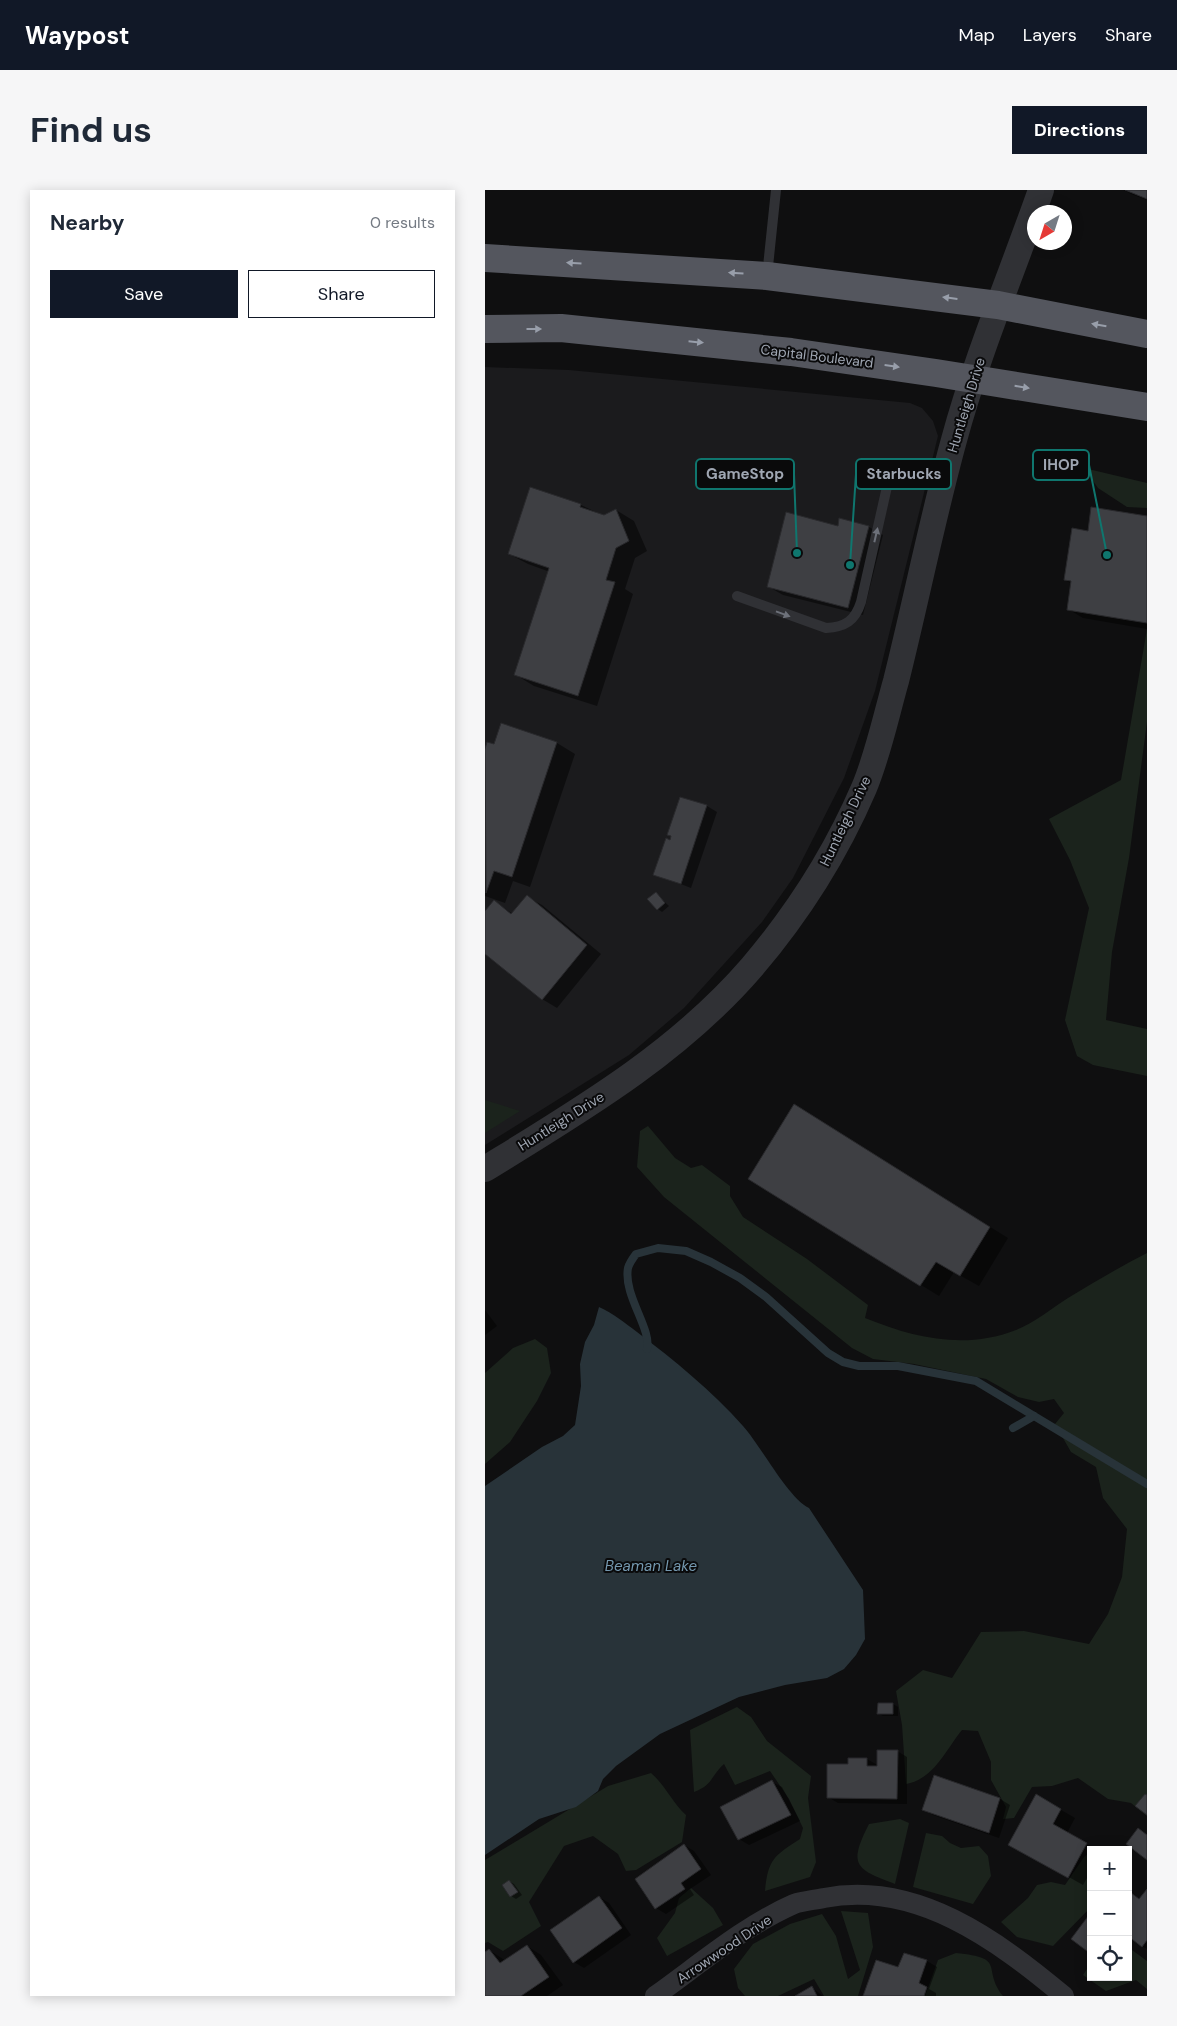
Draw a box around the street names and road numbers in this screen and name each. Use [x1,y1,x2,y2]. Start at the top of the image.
street label: Capital Boulevard [760,340,874,372]
street label: Huntleigh Drive [943,355,989,455]
street label: Huntleigh Drive [815,773,875,869]
street label: Huntleigh Drive [515,1087,607,1155]
street label: Arrowwood Drive [673,1911,775,1987]

